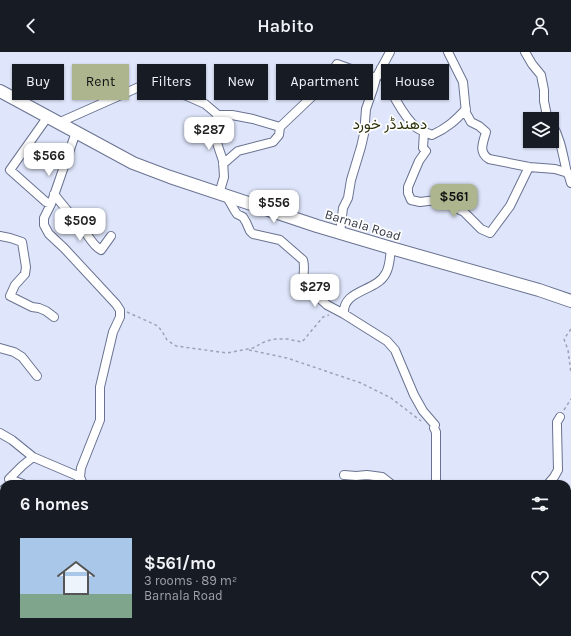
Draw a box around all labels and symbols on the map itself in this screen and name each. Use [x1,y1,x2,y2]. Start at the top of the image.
district label: دھندڈر خورد [353,115,427,133]
pin: $287 [185,117,233,151]
pin: $566 [25,143,73,177]
pin: $561 [430,184,478,218]
pin: $556 [250,190,298,224]
street label: Barnala Road [323,206,403,244]
pin: $509 [56,208,104,242]
pin: $279 [291,274,339,308]

